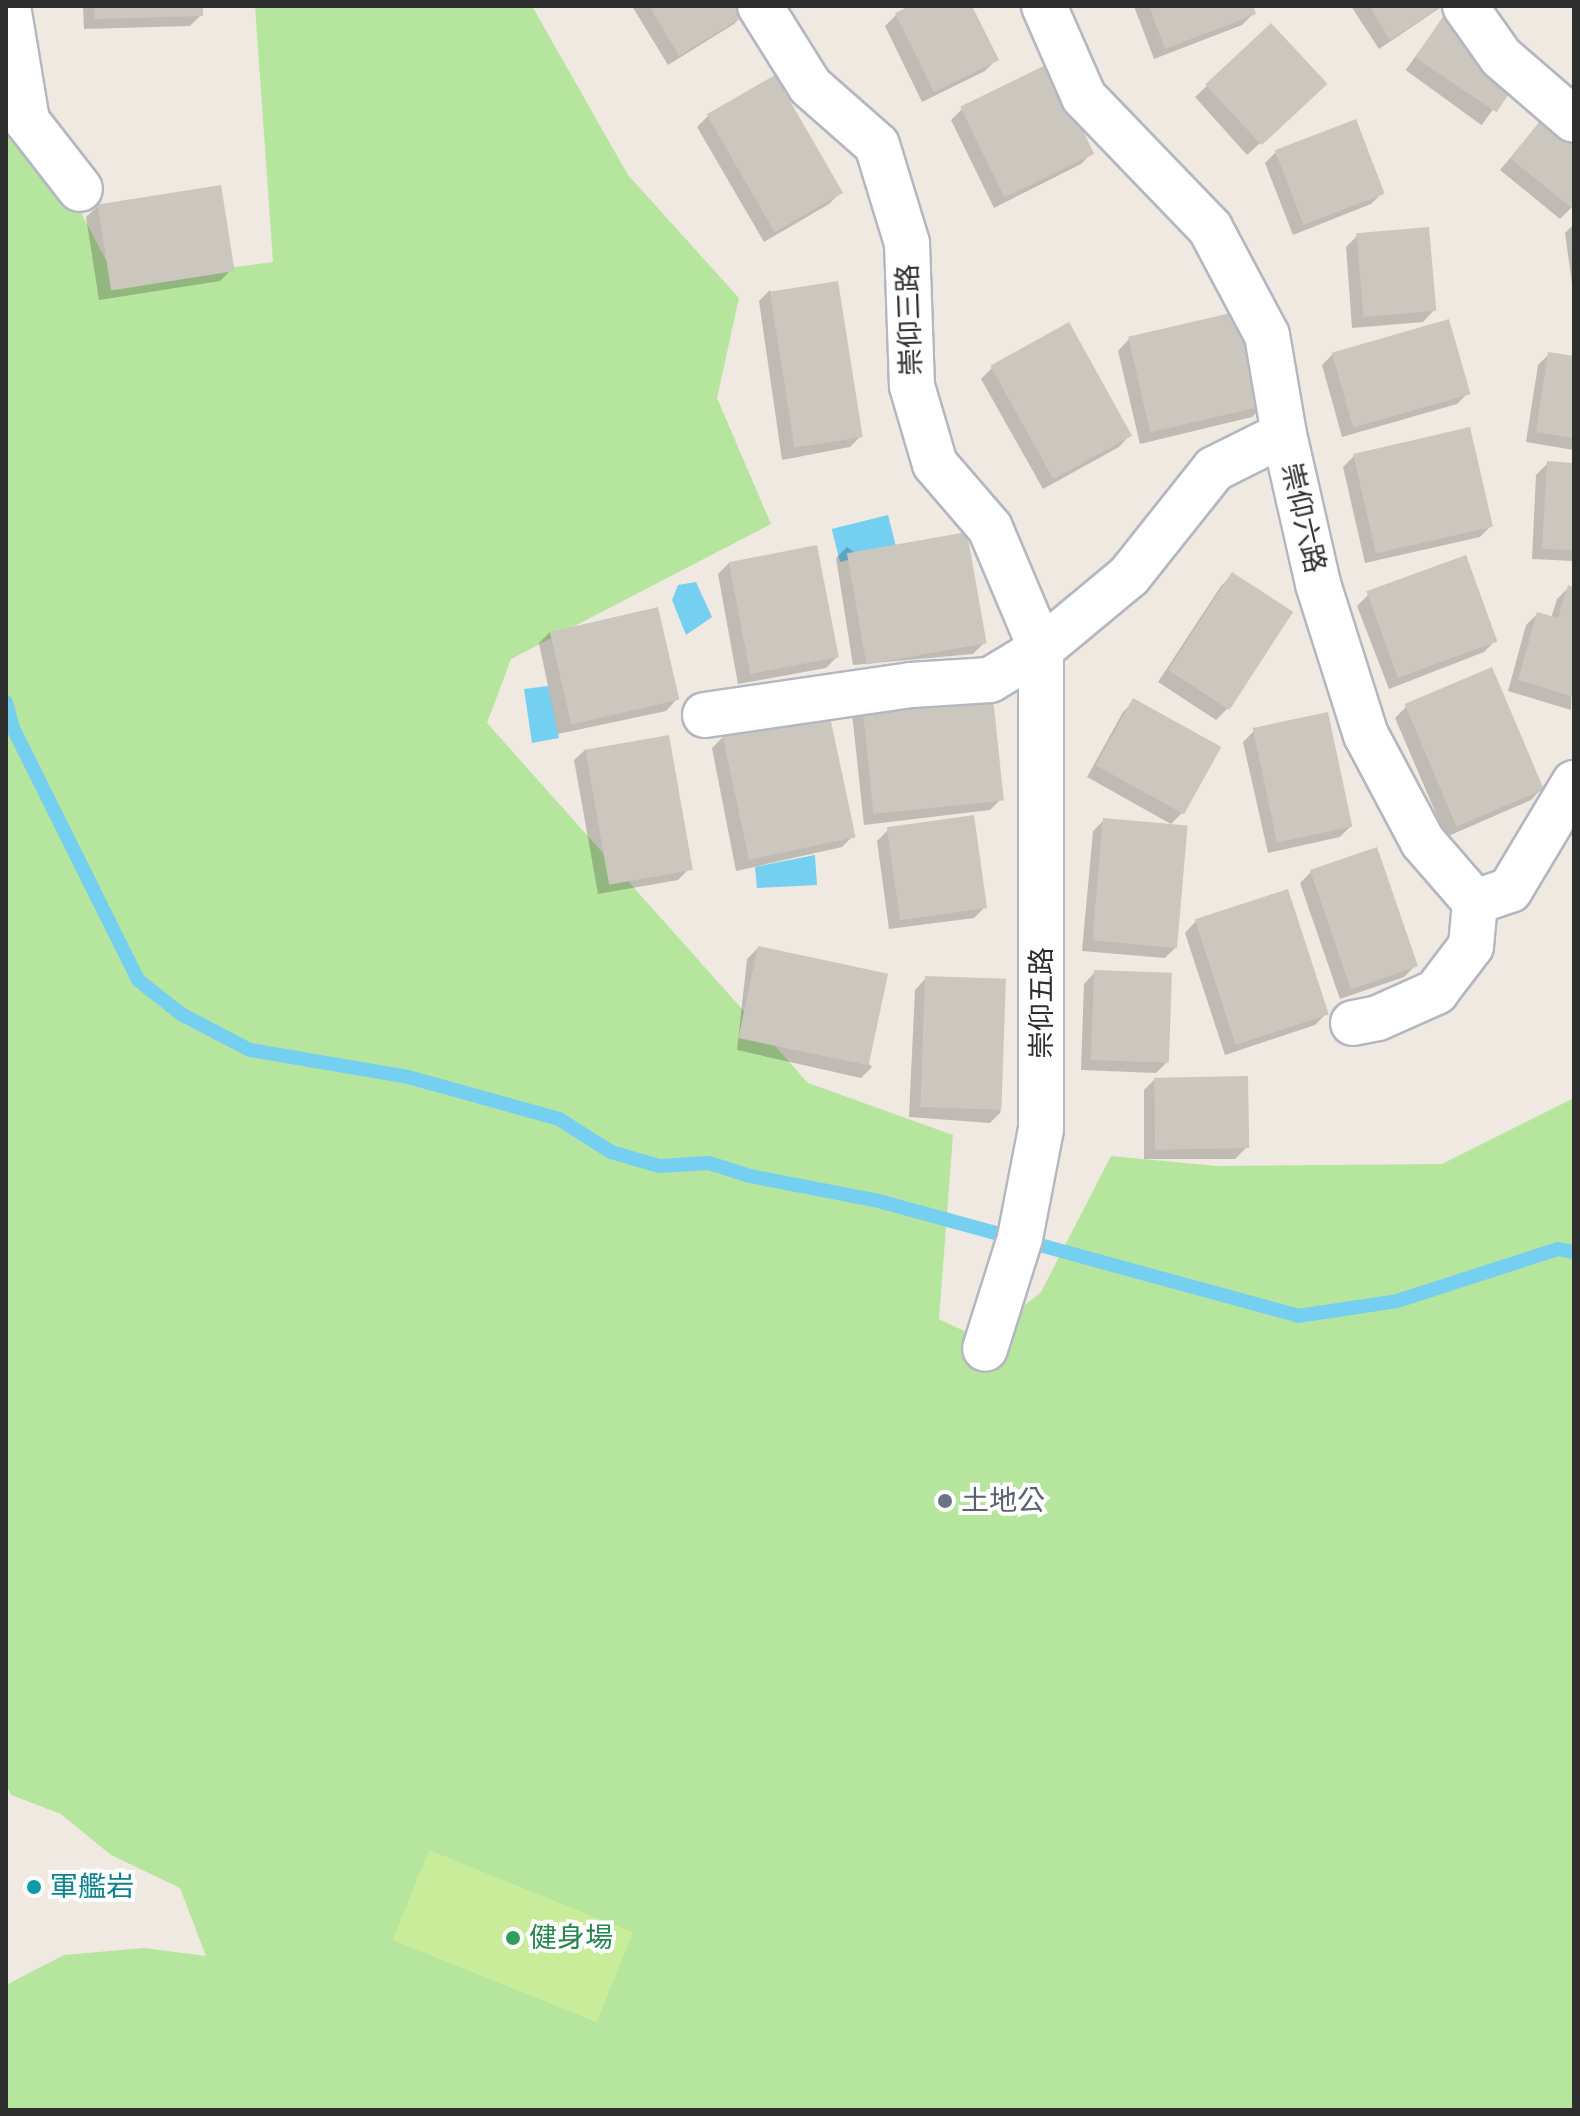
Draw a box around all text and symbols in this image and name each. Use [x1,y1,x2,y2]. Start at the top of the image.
street label: 崇仰三路 [891,263,929,377]
street label: 崇仰六路 [1274,460,1332,576]
street label: 崇仰五路 [1025,947,1059,1059]
place label: 土地公 [961,1484,1045,1518]
marker: 土地公 [936,1492,954,1510]
place label: 軍艦岩 [50,1870,134,1904]
marker: 軍艦岩 [25,1878,43,1896]
place label: 健身場 [529,1921,613,1955]
marker: 健身場 [504,1929,522,1947]

